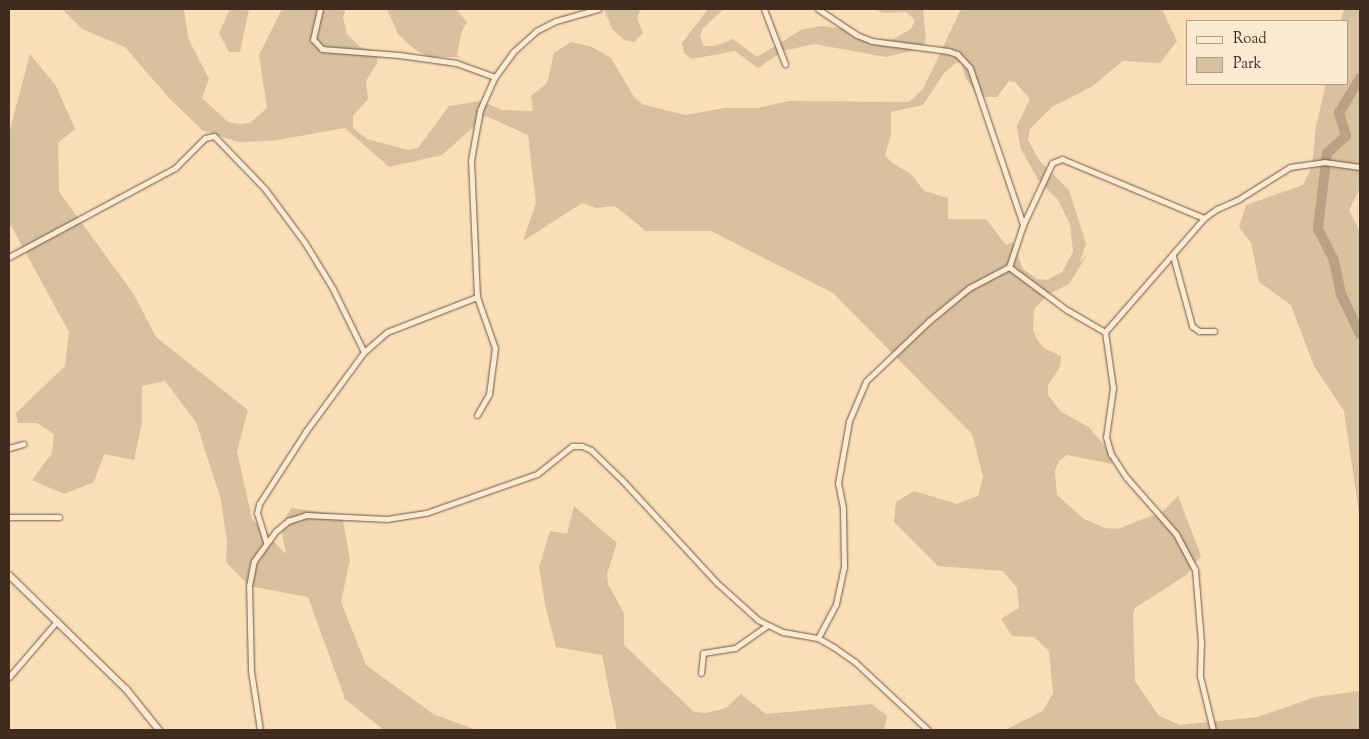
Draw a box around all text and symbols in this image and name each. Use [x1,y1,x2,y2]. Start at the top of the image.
legend [1186,20,1349,85]
text: Road [1233,29,1267,50]
text: Park [1233,54,1262,75]

